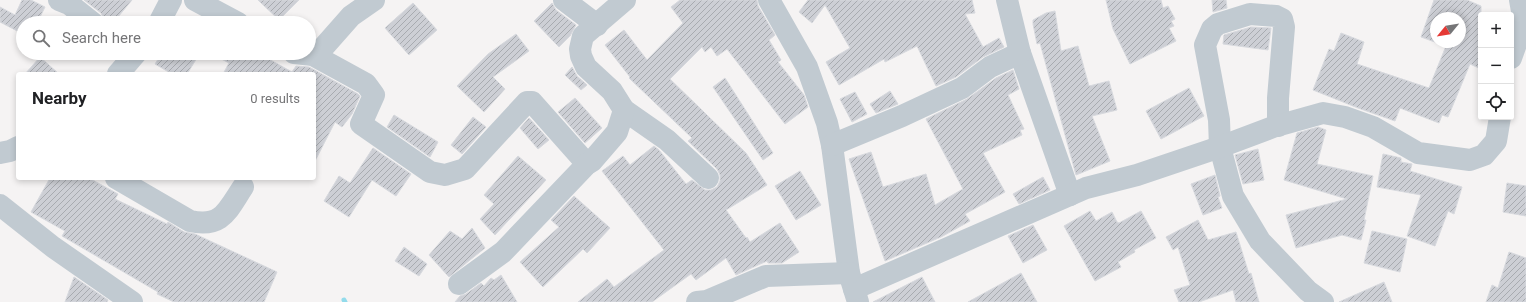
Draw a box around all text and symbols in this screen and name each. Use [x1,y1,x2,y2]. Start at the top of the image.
north arrow [1430,12,1466,48]
map controls [1478,12,1514,120]
button: + [1478,12,1514,48]
search box [16,16,316,60]
icon: search [30,27,52,49]
text: Search here [62,29,141,47]
button: − [1478,48,1514,84]
button: locate [1478,84,1514,120]
text: Nearby [32,88,87,108]
text: 0 results [250,91,300,106]

